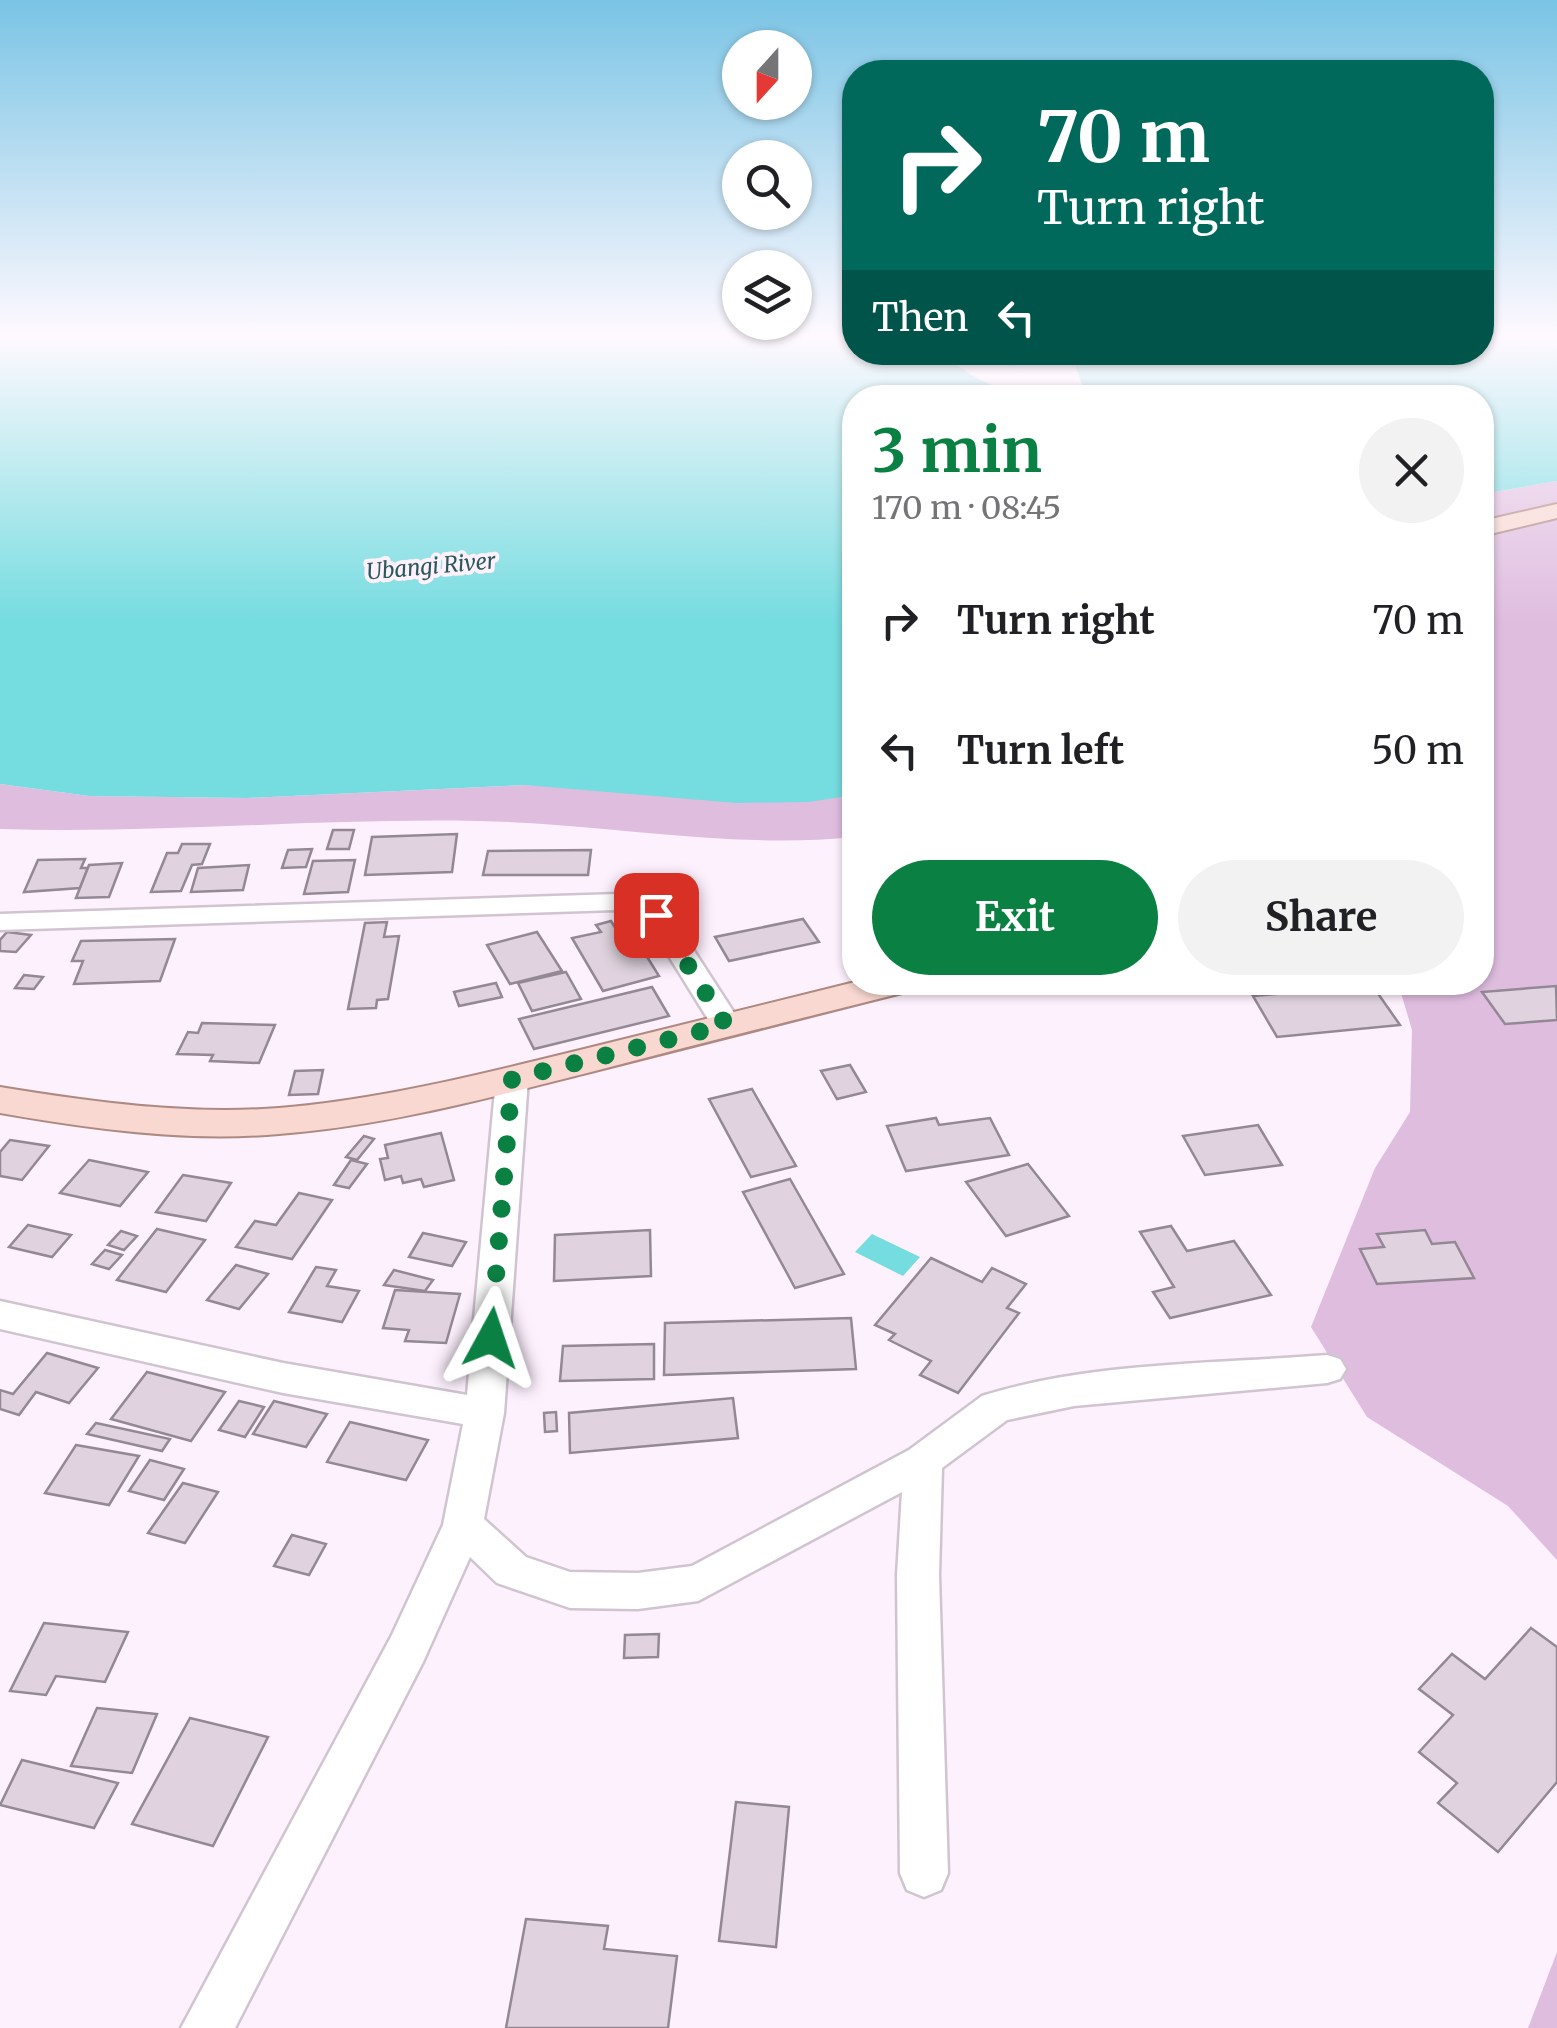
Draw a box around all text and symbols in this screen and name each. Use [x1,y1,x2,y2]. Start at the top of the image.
north arrow [722,30,812,120]
map controls [722,30,812,340]
text: 70 m [1037,93,1210,181]
icon: right [872,100,1002,230]
button: search [722,140,812,230]
text: Turn right [1037,180,1265,236]
button: layers [722,250,812,340]
icon: left [989,290,1044,345]
text: Then [872,294,969,341]
text: 3 min [872,413,1042,488]
button: close [1359,418,1464,523]
text: 170 m · 08:45 [872,488,1061,528]
water label: Ubangi River [365,546,498,586]
icon: right [872,593,927,648]
text: Turn right [957,597,1155,644]
text: 70 m [1372,597,1464,644]
icon: left [872,723,927,778]
text: Turn left [957,727,1124,774]
text: 50 m [1371,727,1464,774]
button: Exit [872,860,1158,975]
button: Share [1178,860,1464,975]
pin [614,873,699,958]
icon: arrive [629,888,684,943]
position arrow [439,1286,543,1390]

